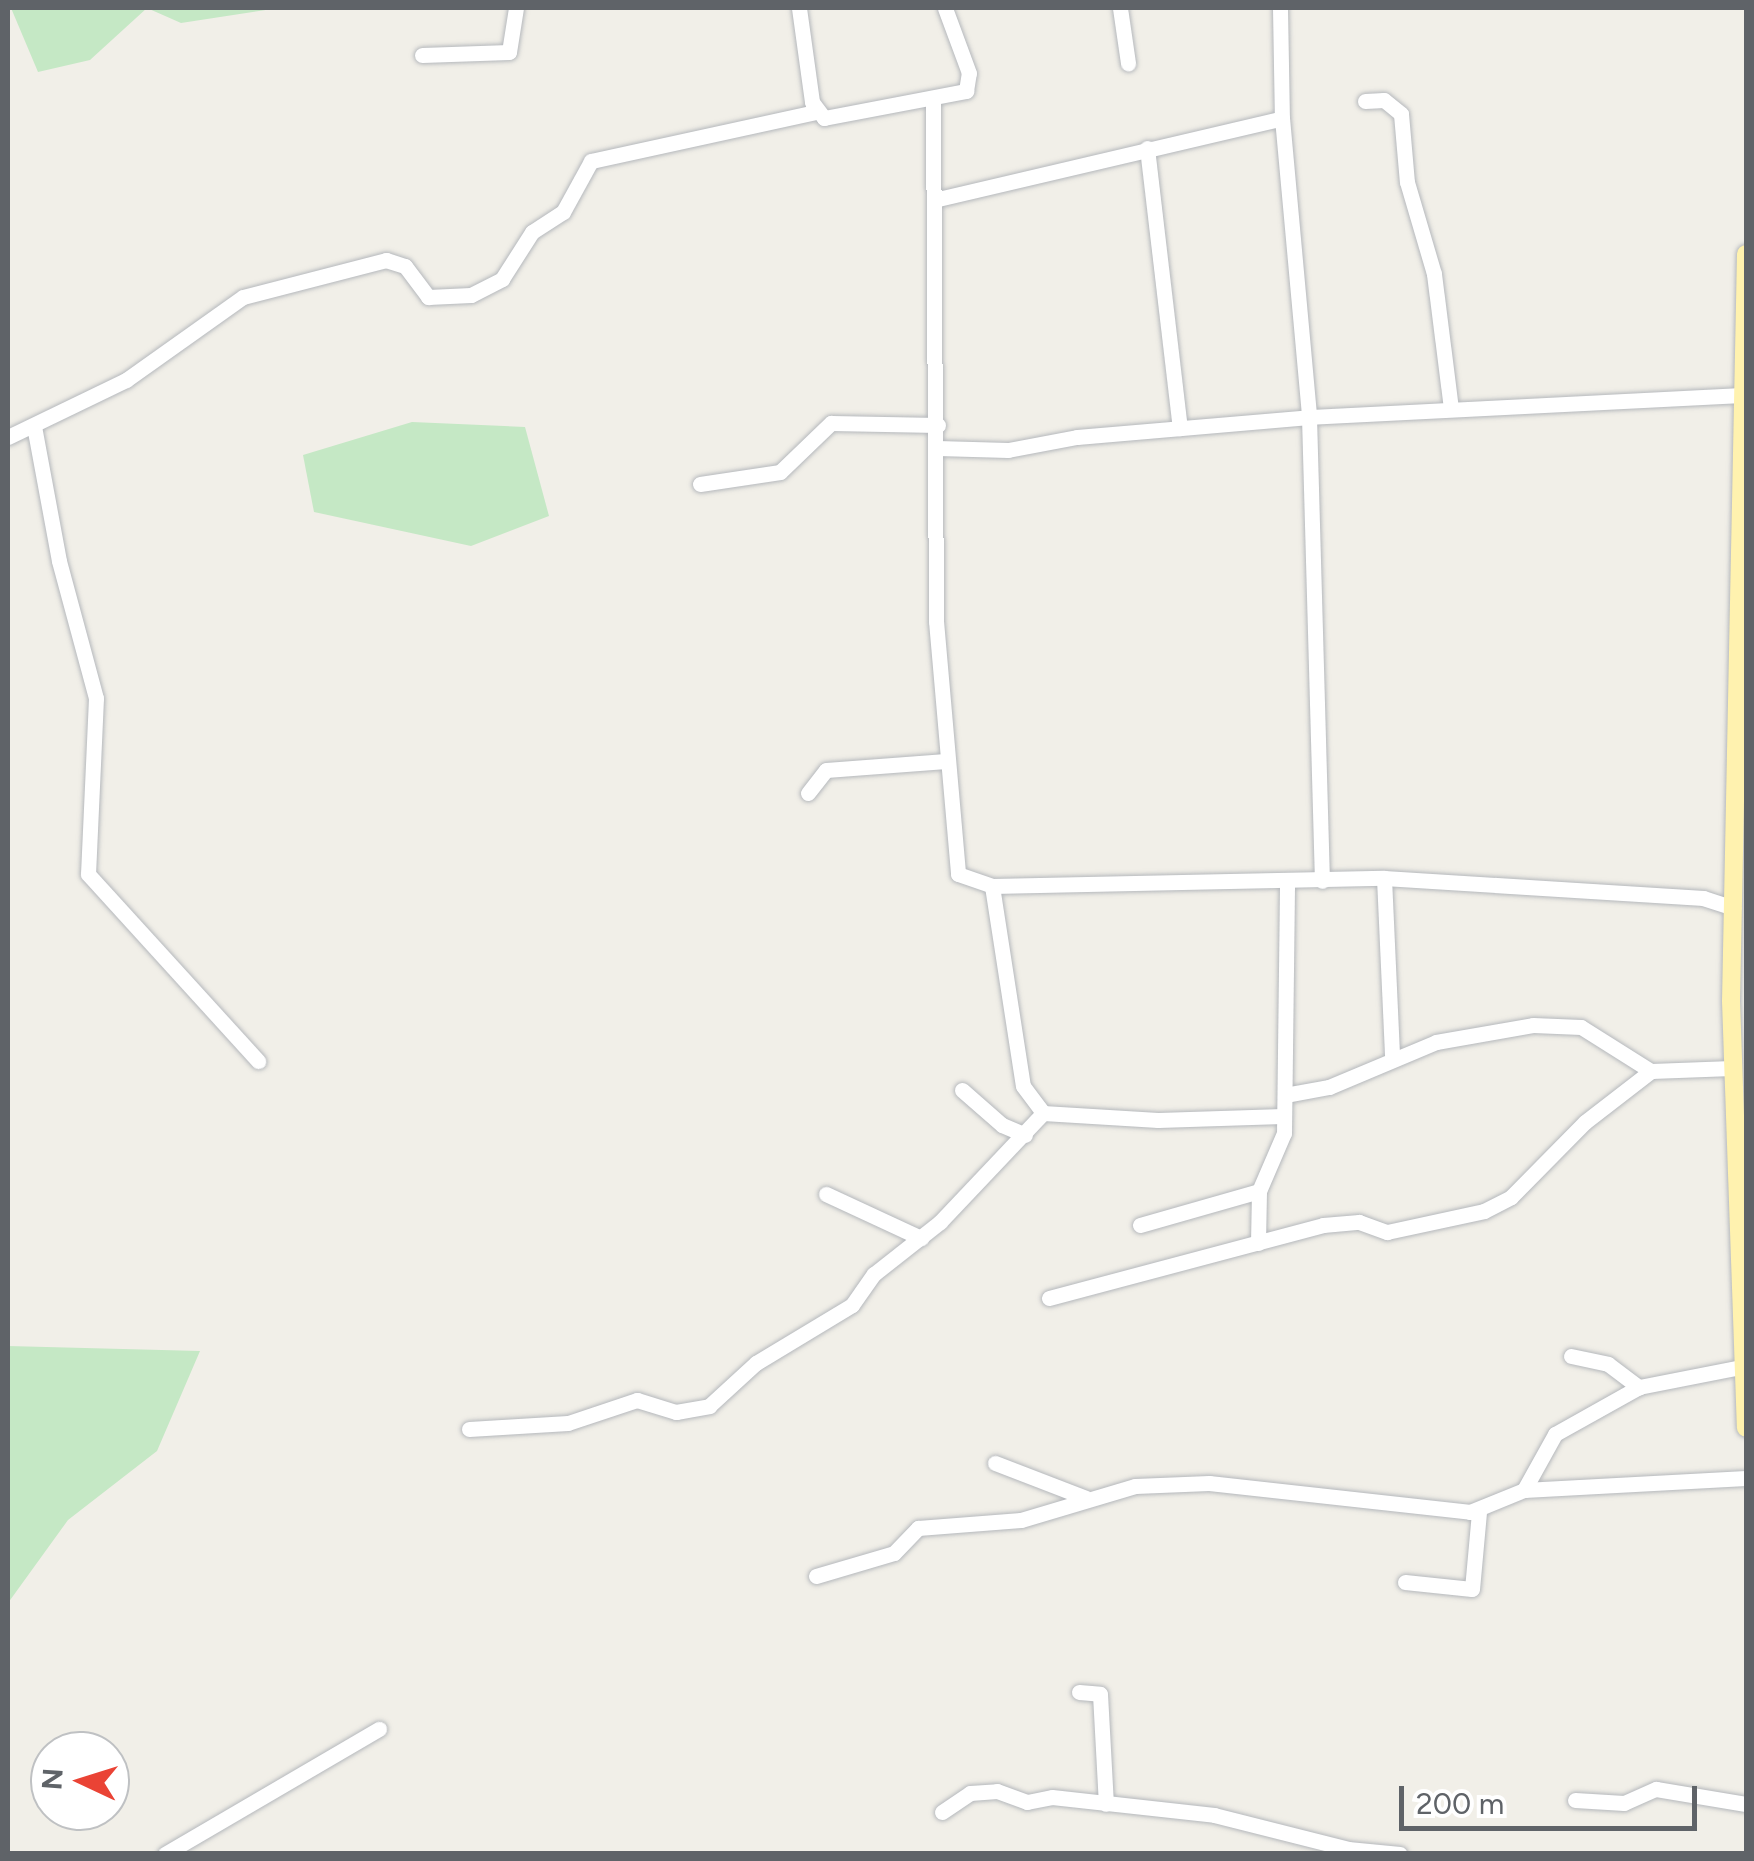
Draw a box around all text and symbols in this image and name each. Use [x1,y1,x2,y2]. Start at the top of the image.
north arrow [30,1731,130,1831]
scale bar [1404,1766,1702,1828]
text: N [34,1767,70,1791]
text: 200 m [1416,1785,1504,1822]

